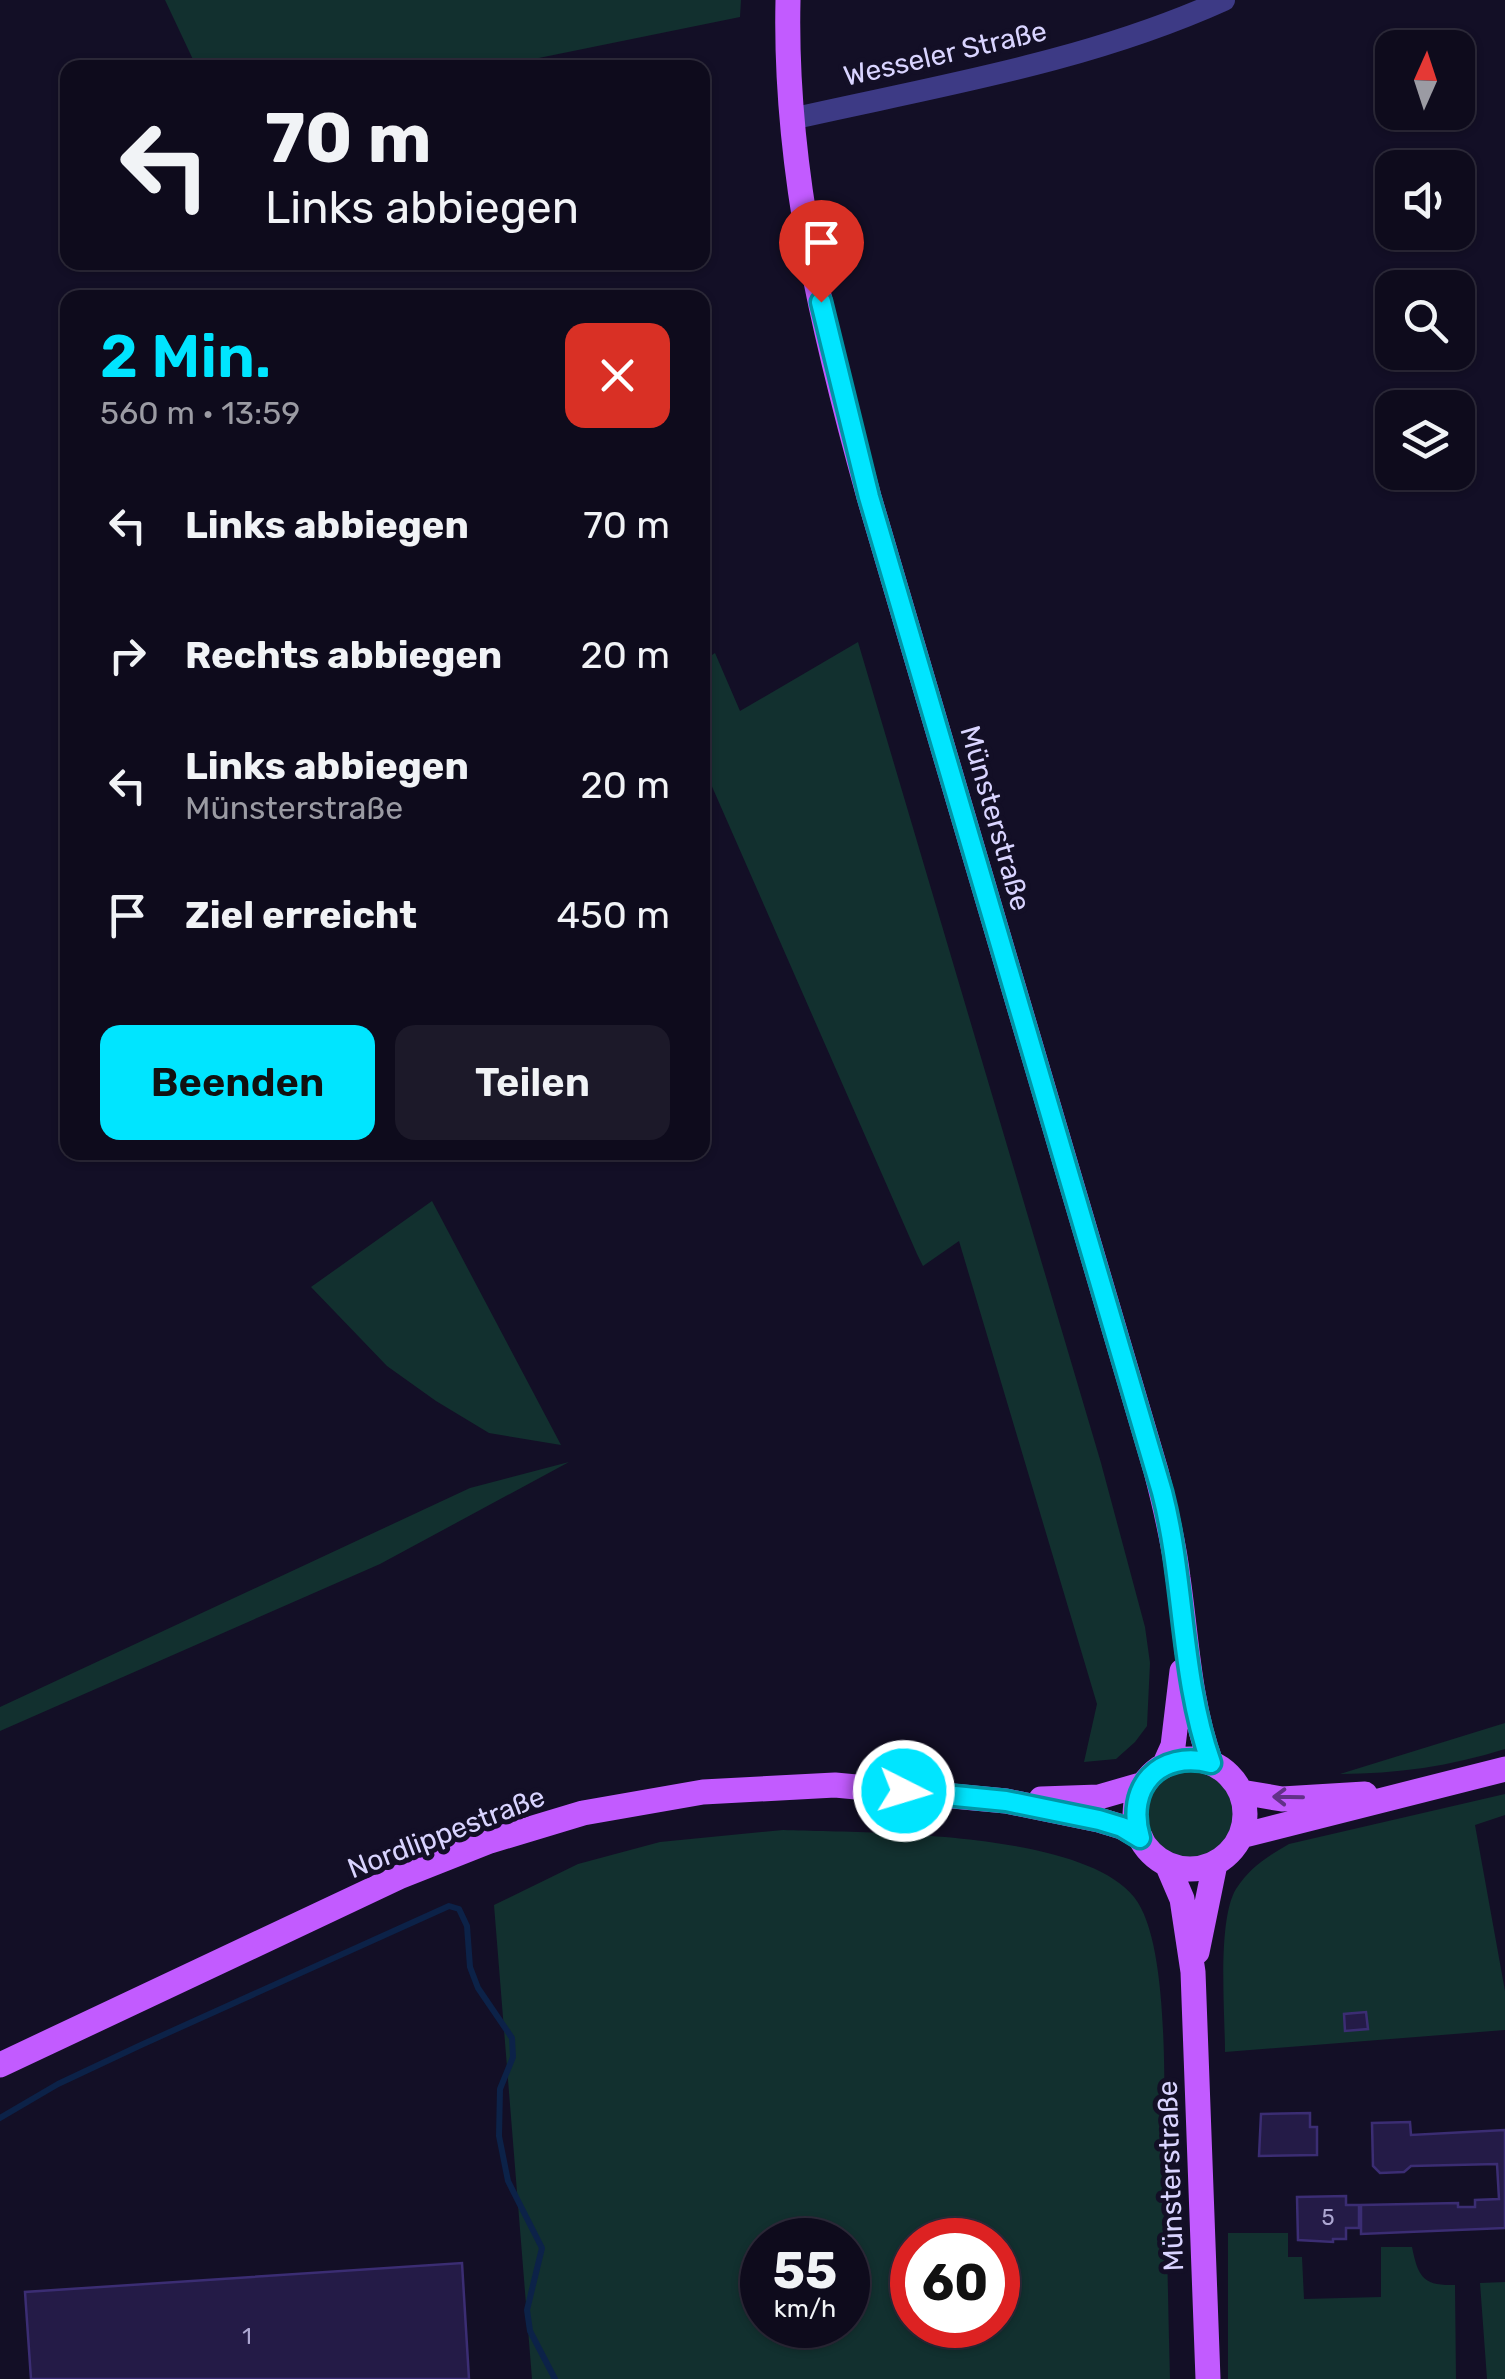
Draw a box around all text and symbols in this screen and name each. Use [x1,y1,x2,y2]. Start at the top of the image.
street label: Wesseler Straße [840,14,1050,93]
north arrow [1375,30,1475,130]
map controls [1375,30,1475,490]
text: 70 m [265,97,432,180]
icon: left [100,100,230,230]
button: sound [1375,150,1475,250]
text: Links abbiegen [265,181,579,234]
pin [779,200,864,303]
icon: arrive [794,215,849,270]
button: search [1375,270,1475,370]
text: 2 Min. [100,321,271,392]
button: close [565,323,670,428]
button: layers [1375,390,1475,490]
text: 560 m · 13:59 [100,394,300,432]
icon: left [100,498,155,553]
text: Links abbiegen [185,502,469,548]
text: 70 m [583,502,670,548]
icon: right [100,628,155,683]
text: Rechts abbiegen [185,632,502,678]
text: 20 m [580,632,670,678]
street label: Münsterstraße [953,722,1038,914]
text: Links abbiegen [185,743,469,789]
icon: left [100,758,155,813]
text: 20 m [580,762,670,808]
text: Münsterstraße [185,789,403,827]
icon: arrive [100,888,155,943]
text: Ziel erreicht [185,892,417,938]
text: 450 m [557,892,670,938]
button: Beenden [100,1025,375,1140]
button: Teilen [395,1025,670,1140]
position arrow [852,1739,956,1843]
street label: Nordlippestraße [343,1780,549,1885]
one-way arrow [1272,1788,1304,1807]
street label: Münsterstraße [1151,2080,1190,2272]
house number: 5 [1321,2204,1335,2231]
speed limit sign: 60 [890,2218,1020,2348]
text: 55 [773,2241,837,2301]
text: km/h [774,2294,836,2323]
house number: 1 [242,2323,252,2350]

